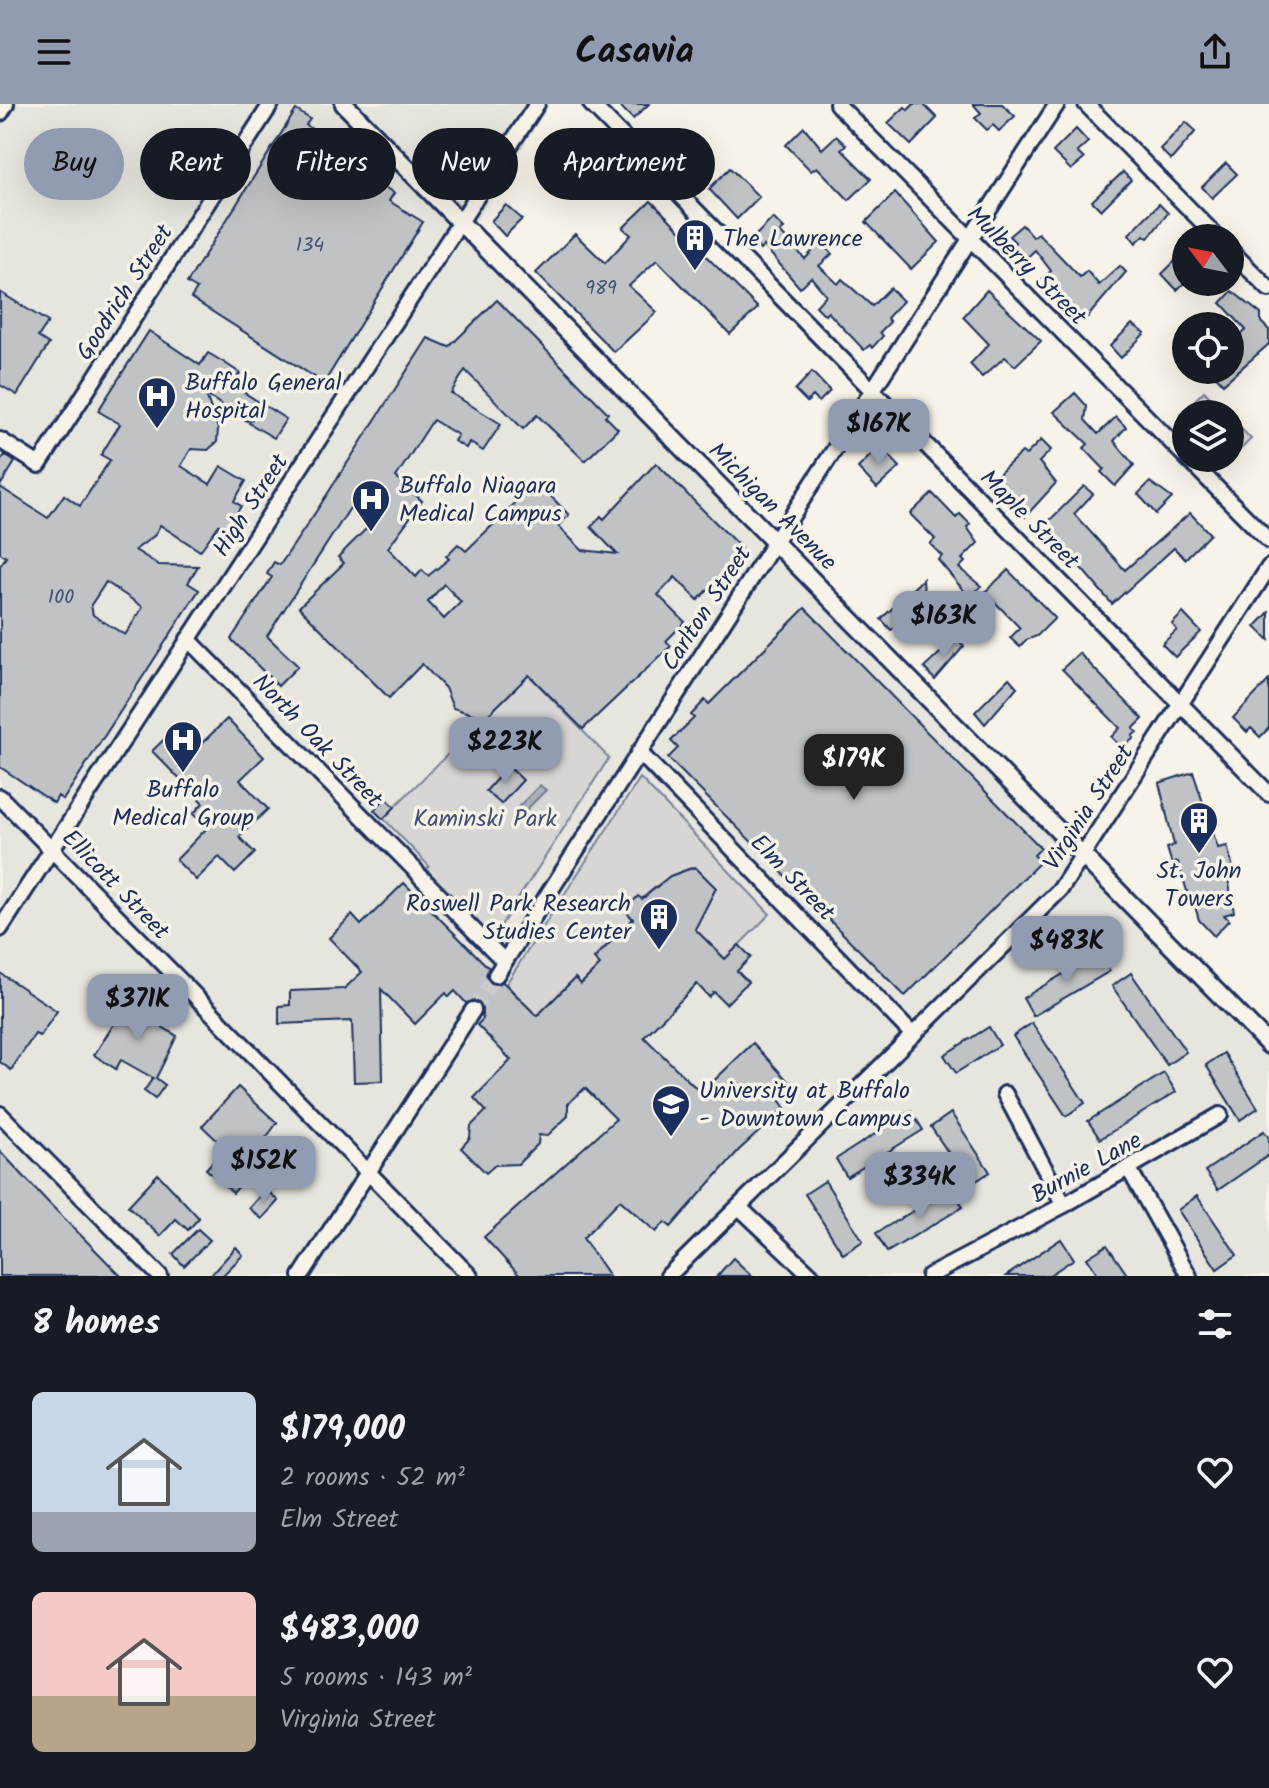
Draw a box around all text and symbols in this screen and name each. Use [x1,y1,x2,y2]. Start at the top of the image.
text: Casavia [575,24,694,81]
icon: menu [32,30,76,74]
icon: share [1193,30,1237,74]
chip: Buy [24,128,124,200]
chip: Rent [140,128,251,200]
chip: Filters [267,128,396,200]
chip: New [412,128,518,200]
chip: Apartment [534,128,715,200]
street label: Mulberry Street [956,197,1096,336]
street label: Goodrich Street [66,216,184,369]
building icon: The Lawrence [674,217,716,272]
place label: The Lawrence [723,220,863,259]
north arrow [1172,224,1244,296]
map controls [1172,224,1244,472]
house number: 134 [296,230,324,262]
house number: 989 [585,273,617,305]
button: locate [1172,312,1244,384]
place label: Buffalo General Hospital [185,364,342,431]
hospital icon: Buffalo General Hospital [136,375,178,430]
pin: $167K [823,399,935,467]
button: layers [1172,400,1244,472]
text: $167K [846,404,912,446]
street label: Michigan Avenue [698,433,846,581]
street label: High Street [203,446,300,565]
street label: Maple Street [970,461,1089,580]
place label: Buffalo Niagara Medical Campus [399,467,562,534]
hospital icon: Buffalo Niagara Medical Campus [350,478,392,533]
street label: Carlton Street [652,538,763,679]
house number: 100 [48,582,74,614]
pin: $163K [888,591,1000,659]
text: $163K [910,596,978,638]
street label: North Oak Street [242,665,392,818]
pin: $223K [449,717,561,785]
hospital icon: Buffalo Medical Group [162,719,204,774]
text: $223K [467,722,543,764]
pin: $179K [798,734,910,802]
street label: Virginia Street [1034,736,1145,879]
text: $179K [822,739,886,781]
place label: Buffalo Medical Group [112,771,254,838]
park label: Kaminski Park [413,800,557,839]
building icon: St. John Towers [1178,800,1220,855]
street label: Ellicott Street [52,820,179,950]
street label: Elm Street [740,825,844,931]
place label: St. John Towers [1156,852,1242,919]
place label: Roswell Park Research Studies Center [406,885,633,952]
building icon: Roswell Park Research Studies Center [638,896,680,951]
pin: $483K [1011,916,1123,984]
text: $483K [1030,921,1104,963]
pin: $371K [82,974,194,1042]
text: $371K [105,979,171,1021]
place label: University at Buffalo - Downtown Campus [699,1072,912,1139]
school or university icon: University at Buffalo - Downtown Campus [650,1083,692,1138]
street label: Burnie Lane [1024,1122,1150,1215]
pin: $152K [208,1136,320,1204]
text: $152K [230,1141,298,1183]
pin: $334K [864,1152,976,1220]
text: $334K [883,1157,957,1199]
text: 8 homes [32,1297,160,1351]
icon: filters [1193,1302,1237,1346]
text: $179,000 [280,1403,405,1457]
icon: home [96,1424,192,1520]
icon: heart [1193,1450,1237,1494]
text: 2 rooms · 52 m² [280,1457,465,1499]
text: Elm Street [280,1499,399,1541]
text: $483,000 [280,1603,419,1657]
icon: home [96,1624,192,1720]
icon: heart [1193,1650,1237,1694]
text: 5 rooms · 143 m² [280,1657,472,1699]
text: Virginia Street [280,1699,436,1741]

